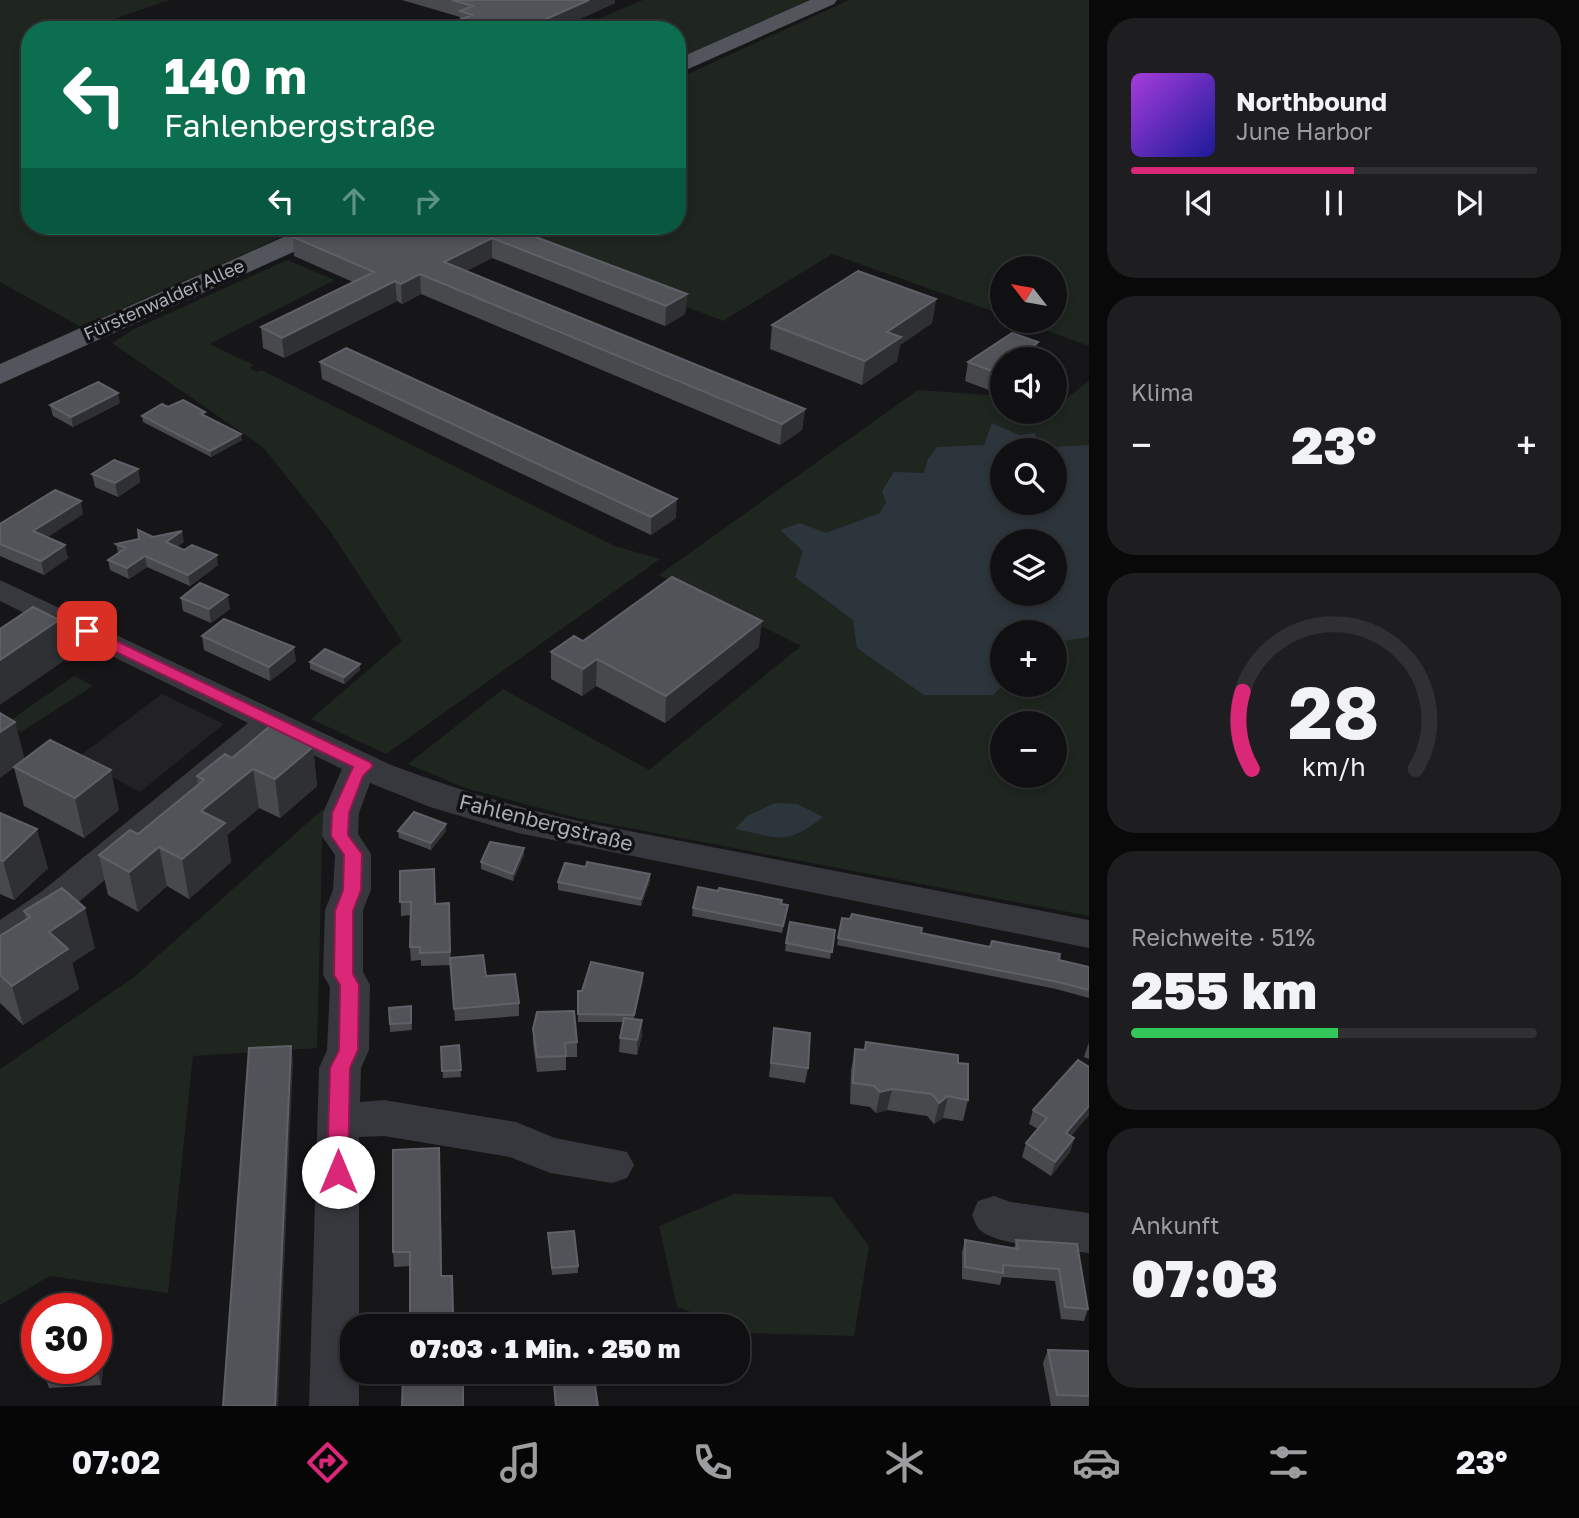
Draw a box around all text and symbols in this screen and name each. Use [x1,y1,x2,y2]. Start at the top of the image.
text: 140 m [164,46,307,105]
icon: left [49,49,140,140]
text: Northbound [1236,86,1387,117]
text: Fahlenbergstraße [164,106,436,144]
text: June Harbor [1236,117,1372,145]
icon: left [262,182,300,220]
icon: ahead [335,182,373,220]
icon: right [408,182,446,220]
icon: previous [1180,184,1218,222]
icon: pause [1315,184,1353,222]
icon: next [1450,184,1488,222]
street label: Fürstenwalder Allee [80,254,247,344]
north arrow [990,256,1068,332]
map controls [990,256,1067,788]
button: sound [990,347,1067,424]
text: Klima [1131,378,1194,406]
text: 23° [1291,413,1377,475]
text: − [1131,422,1152,467]
text: + [1516,422,1537,467]
button: search [990,438,1067,515]
button: layers [990,529,1067,606]
pin [57,601,117,661]
icon: arrive [68,612,106,650]
button: + [990,620,1067,697]
text: 28 [1289,668,1380,755]
button: − [990,711,1067,788]
text: km/h [1302,751,1366,782]
street label: Fahlenbergstraße [457,788,636,856]
text: Reichweite · 51% [1131,923,1315,951]
text: 255 km [1131,958,1317,1020]
position arrow [301,1135,375,1209]
text: Ankunft [1131,1211,1219,1239]
text: 07:03 [1131,1246,1278,1308]
speed limit sign: 30 [21,1293,112,1384]
text: 07:03 · 1 Min. · 250 m [410,1333,680,1364]
icon: directions [303,1438,352,1487]
icon: music [496,1438,545,1487]
icon: phone [688,1438,737,1487]
icon: climate [880,1438,929,1487]
icon: car [1072,1438,1121,1487]
icon: filters [1264,1438,1313,1487]
text: 07:02 [72,1443,160,1481]
text: 23° [1456,1443,1507,1481]

